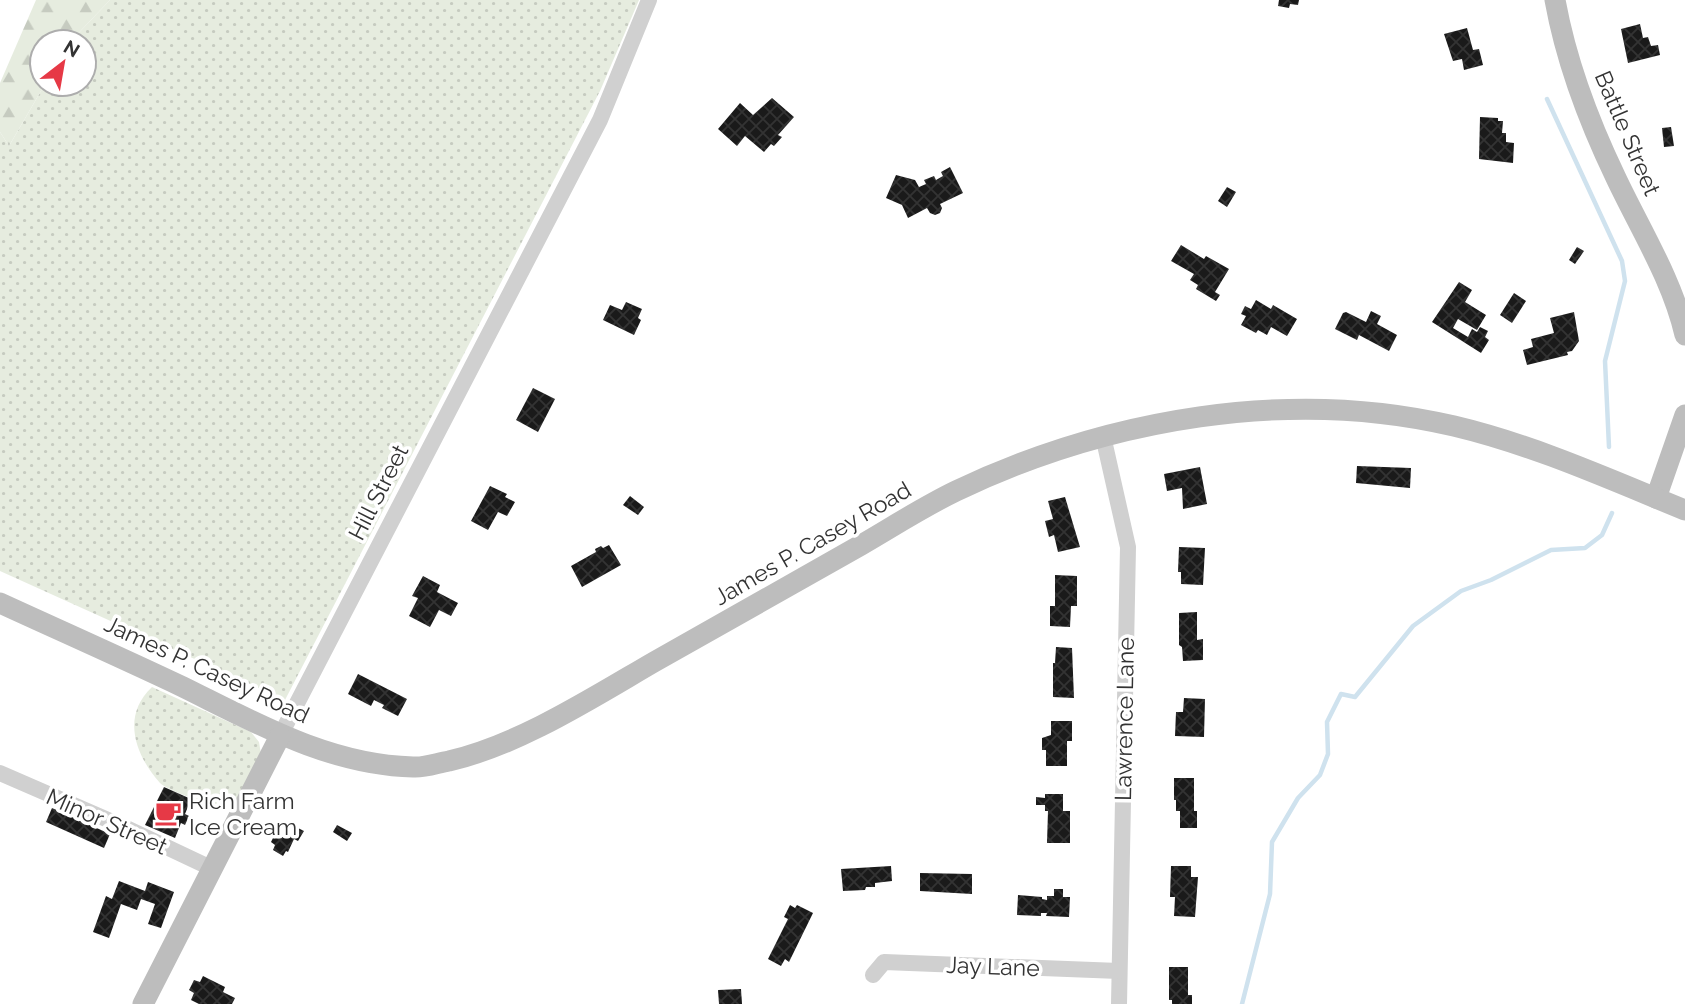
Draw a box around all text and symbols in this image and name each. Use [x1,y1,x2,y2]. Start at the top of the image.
north arrow [28,28,98,98]
text: N [60,35,84,62]
street label: Battle Street [1590,67,1666,200]
street label: Hill Street [342,440,414,544]
street label: James P. Casey Road [709,476,915,610]
street label: James P. Casey Road [100,610,314,728]
street label: Lawrence Lane [1109,637,1139,801]
street label: Minor Street [42,782,172,860]
place label: Rich Farm Ice Cream [189,787,297,840]
cafe icon: Rich Farm Ice Cream [153,798,183,828]
street label: Jay Lane [946,951,1040,981]

